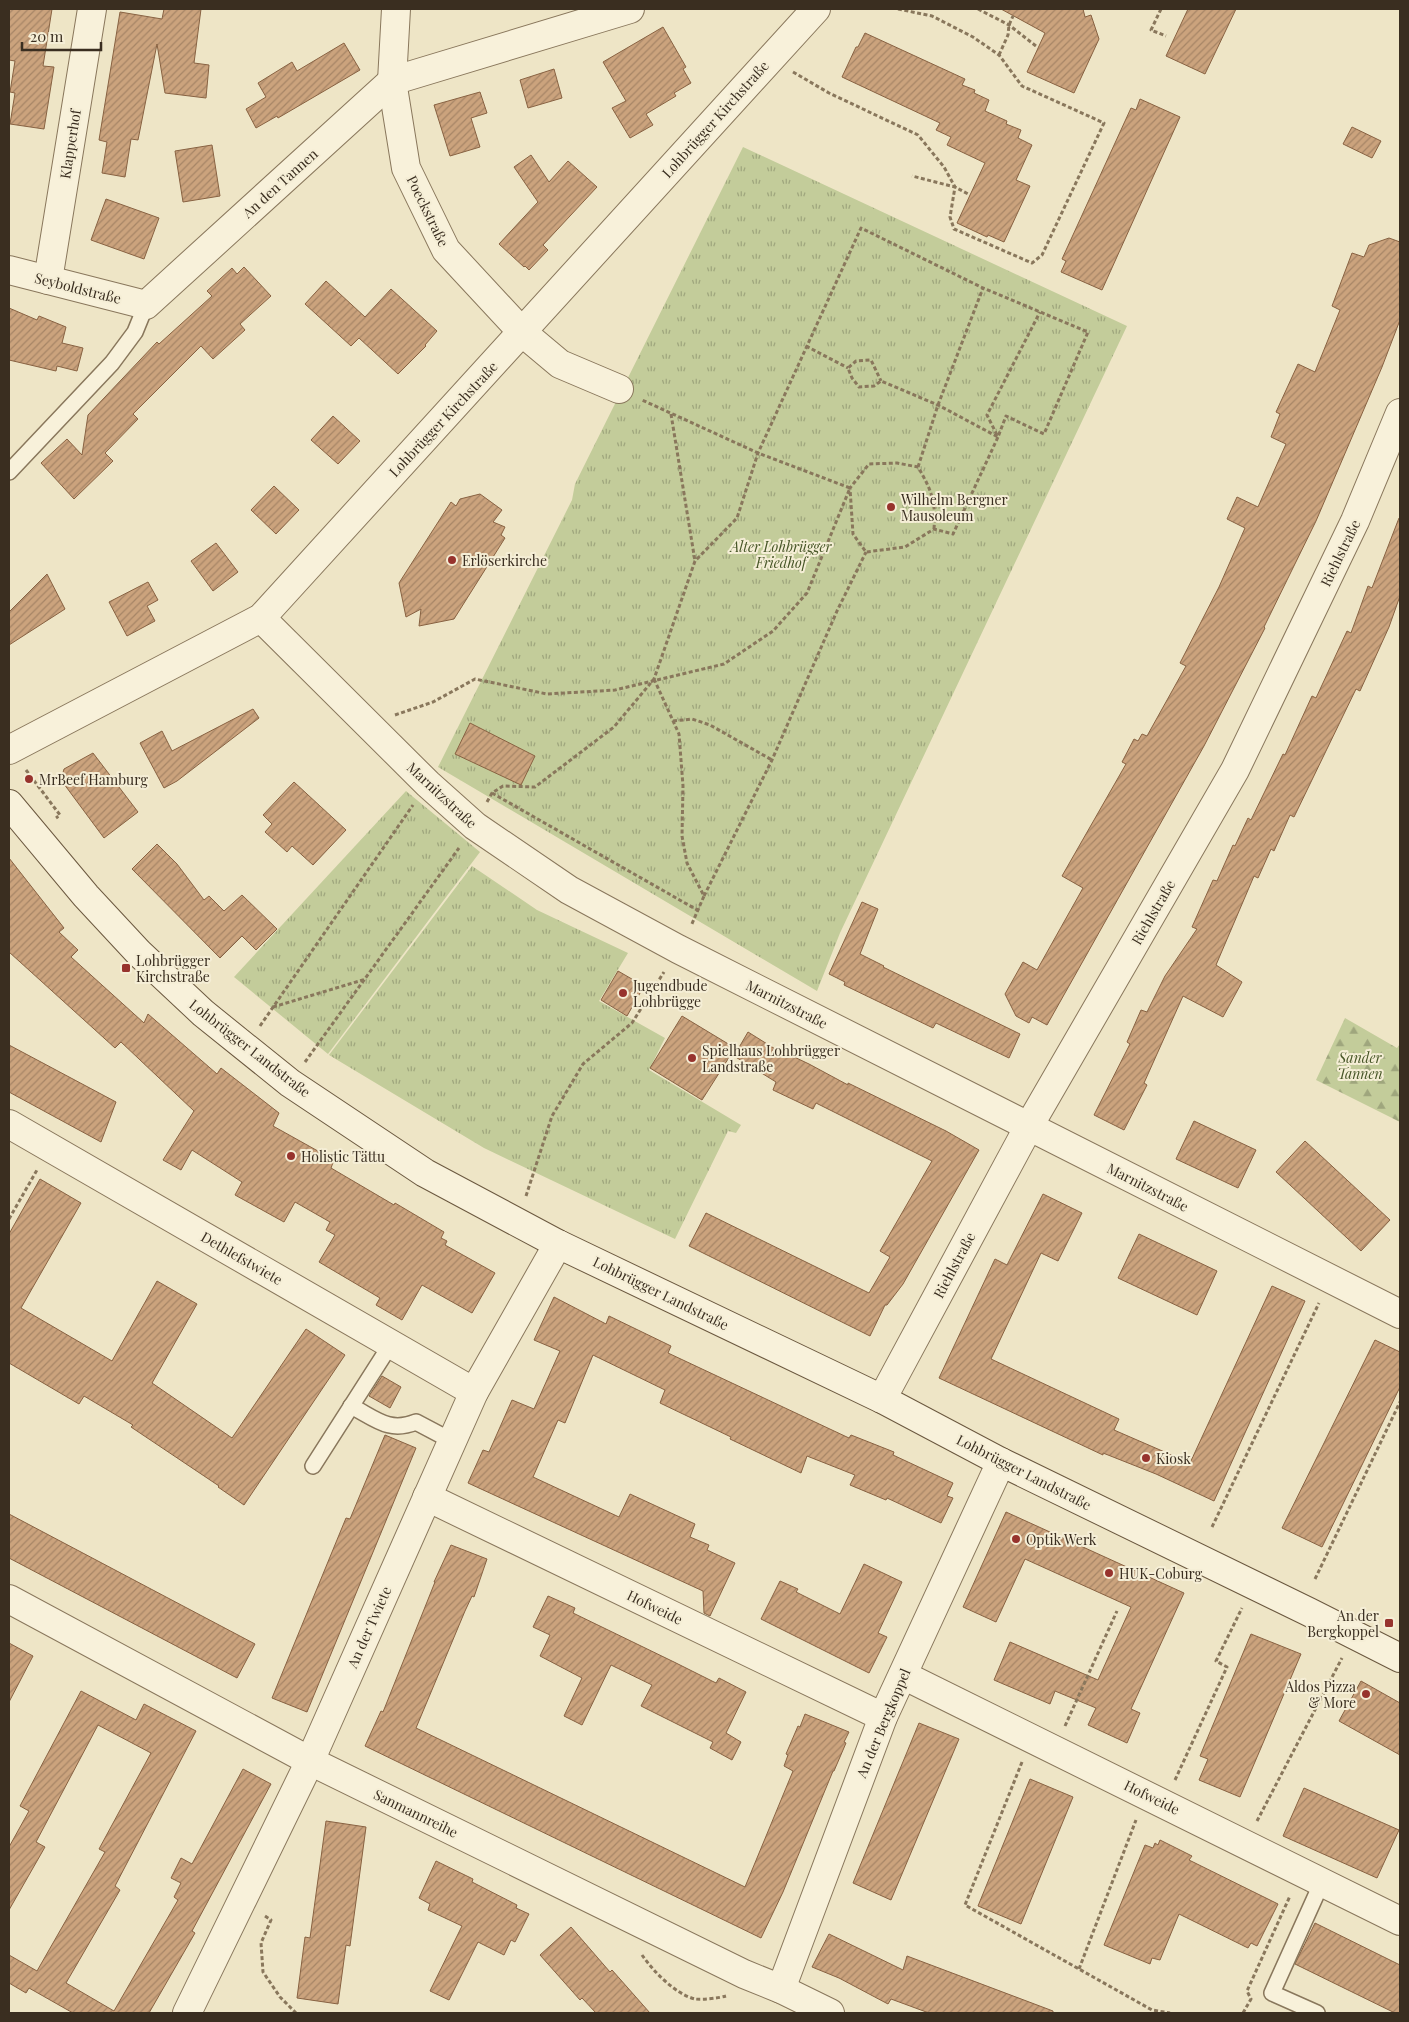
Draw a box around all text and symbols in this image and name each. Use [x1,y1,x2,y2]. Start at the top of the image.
scale bar [22,20,101,52]
text: 20 m [30,26,64,46]
street label: Lohbrügger Kirchstraße [657,56,773,182]
street label: Klapperhof [55,107,85,180]
street label: An den Tannen [238,144,322,223]
street label: Poeckstraße [403,172,453,250]
street label: Seyboldstraße [33,268,123,308]
street label: Lohbrügger Kirchstraße [384,357,502,481]
place label: Wilhelm Bergner Mausoleum [900,490,1009,525]
marker: Wilhelm Bergner Mausoleum [885,501,897,513]
street label: Riehlstraße [1316,516,1364,590]
park label: Alter Lohbrügger Friedhof [729,537,832,572]
place label: Erlöserkirche [462,551,547,570]
marker: Erlöserkirche [446,554,458,566]
street label: Marnitzstraße [403,758,481,832]
place label: MrBeef Hamburg [39,770,148,789]
marker: MrBeef Hamburg [23,773,35,785]
street label: Riehlstraße [1127,876,1179,948]
place label: Lohbrügger Kirchstraße [136,951,211,986]
marker: Lohbrügger Kirchstraße [120,962,132,974]
street label: Marnitzstraße [743,975,831,1033]
place label: Jugendbude Lohbrügge [632,976,708,1011]
marker: Jugendbude Lohbrügge [617,987,629,999]
street label: Lohbrügger Landstraße [186,995,314,1101]
place label: Spielhaus Lohbrügger Landstraße [702,1041,841,1076]
park label: Sander Tannen [1337,1048,1383,1083]
marker: Spielhaus Lohbrügger Landstraße [686,1052,698,1064]
place label: Holistic Tättu [301,1147,385,1166]
marker: Holistic Tättu [285,1150,297,1162]
street label: Marnitzstraße [1104,1158,1192,1216]
street label: Dethlefstwiete [198,1227,286,1289]
street label: Riehlstraße [929,1229,979,1301]
street label: Lohbrügger Landstraße [590,1252,732,1334]
street label: Lohbrügger Landstraße [953,1430,1095,1514]
place label: Kiosk [1156,1449,1191,1468]
marker: Kiosk [1140,1452,1152,1464]
place label: Optik Werk [1026,1530,1097,1549]
marker: Optik Werk [1010,1533,1022,1545]
place label: HUK-Coburg [1119,1564,1203,1583]
marker: HUK-Coburg [1103,1567,1115,1579]
street label: An der Twiete [342,1583,396,1672]
street label: Hofweide [624,1585,686,1629]
place label: An der Bergkoppel [1307,1606,1380,1641]
marker: An der Bergkoppel [1383,1617,1395,1629]
street label: An der Bergkoppel [851,1665,915,1782]
place label: Aldos Pizza & More [1284,1677,1356,1712]
marker: Aldos Pizza & More [1360,1688,1372,1700]
street label: Hofweide [1121,1775,1183,1819]
street label: Sanmannreihe [371,1784,461,1842]

